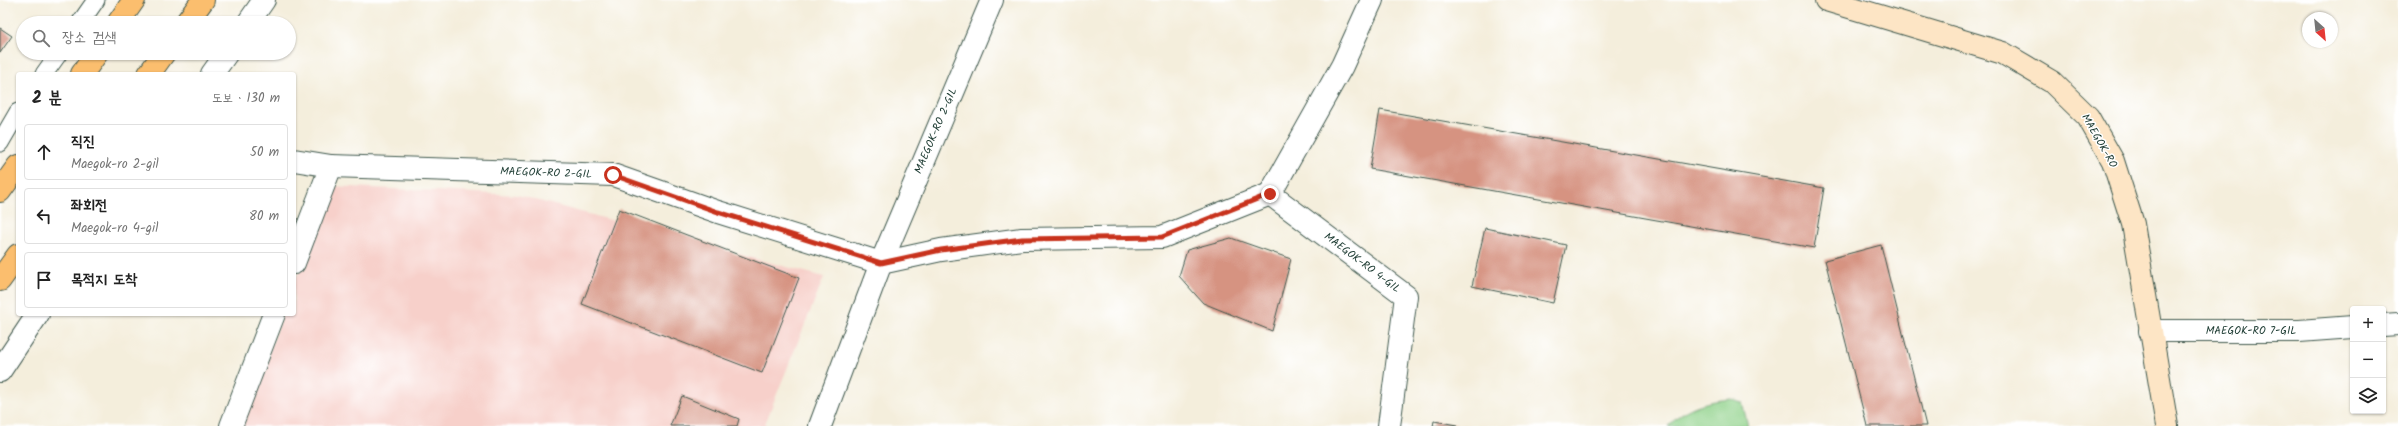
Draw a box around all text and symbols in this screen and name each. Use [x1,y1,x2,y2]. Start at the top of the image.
north arrow [2302,12,2338,48]
search box [16,16,296,60]
text: 장소 검색 [62,26,116,50]
icon: search [30,27,52,49]
text: 2 분 [32,85,62,112]
street label: MAEGOK-RO 2-GIL [910,85,962,177]
text: 도보 · 130 m [212,88,280,109]
street label: MAEGOK-RO [2076,111,2122,172]
text: 직진 [71,130,95,154]
icon: ahead [33,141,55,163]
text: 50 m [250,142,279,163]
text: Maegok-ro 2-gil [71,154,159,175]
street label: MAEGOK-RO 2-GIL [500,162,592,184]
route start [604,166,622,184]
route end [1261,185,1279,203]
text: 좌회전 [71,194,107,218]
icon: left [33,205,55,227]
text: 80 m [249,206,279,227]
text: Maegok-ro 4-gil [71,218,158,239]
street label: MAEGOK-RO 4-GIL [1320,228,1404,298]
text: 목적지 도착 [71,268,137,292]
icon: arrive [33,269,55,291]
map controls [2350,306,2386,414]
button: + [2350,306,2386,342]
street label: MAEGOK-RO 7-GIL [2206,322,2296,340]
button: − [2350,342,2386,378]
button: layers [2350,378,2386,414]

